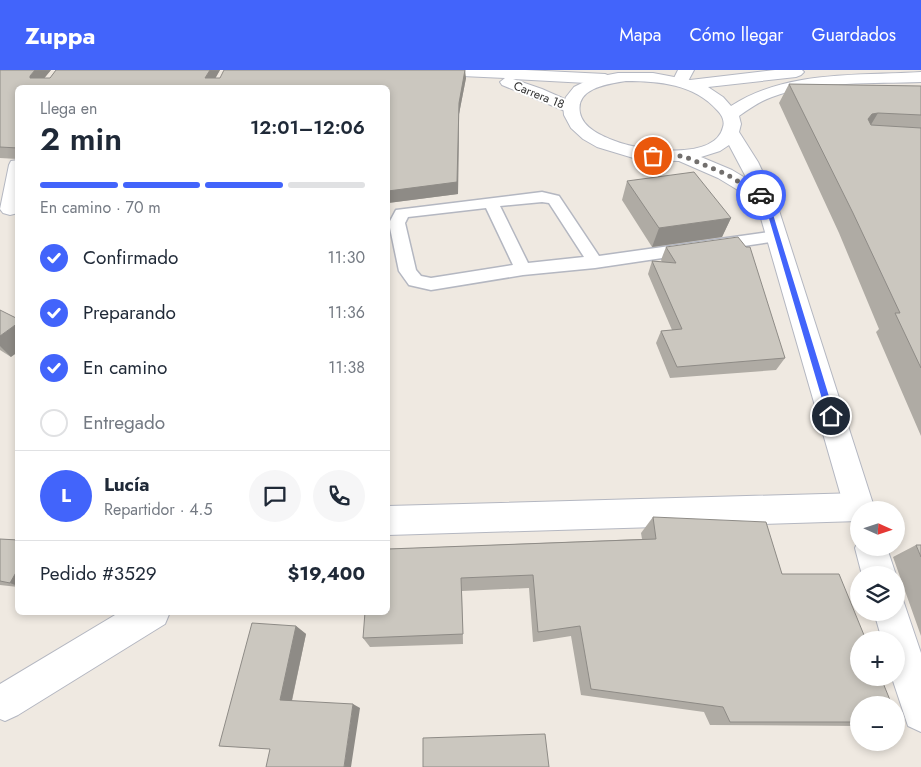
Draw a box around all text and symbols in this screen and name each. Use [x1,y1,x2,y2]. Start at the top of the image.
text: Zuppa [25,18,96,53]
text: Mapa [619,22,661,48]
text: Cómo llegar [689,22,784,48]
text: Guardados [812,22,896,48]
street label: Carrera 18 [511,77,567,113]
text: Llega en [40,97,97,120]
text: 12:01–12:06 [250,114,365,141]
text: 2 min [40,116,122,162]
pin [632,135,674,177]
icon: bag [639,142,667,170]
courier [736,170,786,220]
icon: car [747,181,775,209]
text: En camino · 70 m [40,196,161,219]
icon: check [40,244,68,272]
text: Confirmado [83,244,178,271]
text: 11:30 [327,246,365,269]
icon: check [40,299,68,327]
text: Preparando [83,299,176,326]
text: 11:36 [328,301,365,324]
icon: check [40,354,68,382]
text: En camino [83,354,167,381]
text: 11:38 [328,356,365,379]
pin [810,395,852,437]
icon: home [817,402,845,430]
text: Entregado [83,409,165,436]
button: chat [249,470,301,522]
button: phone [313,470,365,522]
text: Lucía [104,471,149,498]
text: L [61,482,71,509]
text: Repartidor · 4.5 [104,498,212,521]
north arrow [850,501,905,556]
map controls [850,501,905,751]
text: Pedido #3529 [40,560,157,587]
text: $19,400 [288,560,365,587]
button: layers [850,566,905,621]
button: + [850,631,905,686]
button: − [850,696,905,751]

